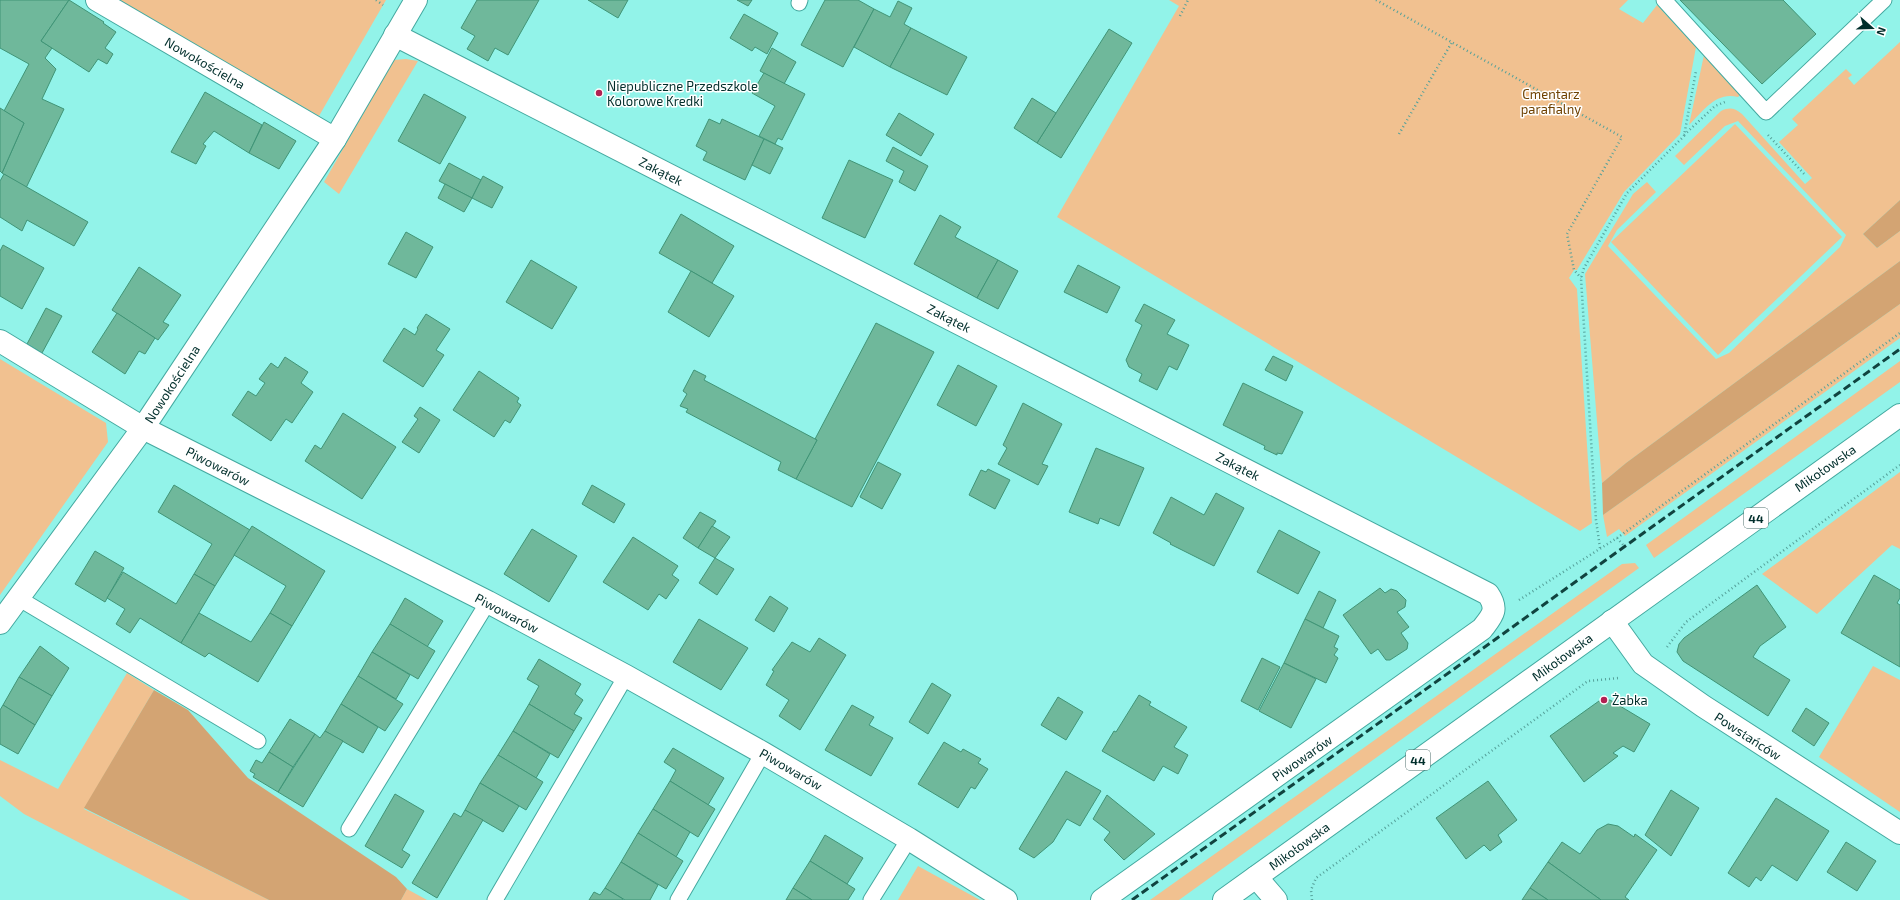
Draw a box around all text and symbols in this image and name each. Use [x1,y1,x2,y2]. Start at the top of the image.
north arrow [1852,8,1892,48]
text: N [1874,26,1889,38]
street label: Nowokościelna [162,34,248,92]
place label: Niepubliczne Przedszkole Kolorowe Kredki [607,78,758,109]
park label: Cmentarz parafialny [1521,86,1581,117]
marker: Niepubliczne Przedszkole Kolorowe Kredki [594,88,604,98]
street label: Zakątek [637,153,686,189]
street label: Zakątek [925,300,974,336]
street label: Nowokościelna [141,342,203,426]
street label: Mikołowska [1791,441,1859,495]
street label: Piwowarów [183,443,253,489]
street label: Zakątek [1214,448,1263,484]
road number: 44 [1744,508,1768,528]
street label: Piwowarów [472,590,542,637]
street label: Mikołowska [1529,630,1595,684]
place label: Żabka [1612,692,1648,708]
marker: Żabka [1599,695,1609,705]
street label: Powstańców [1712,709,1785,764]
street label: Piwowarów [1269,731,1335,785]
street label: Piwowarów [757,745,825,794]
road number: 44 [1406,750,1430,770]
street label: Mikołowska [1266,819,1332,873]

